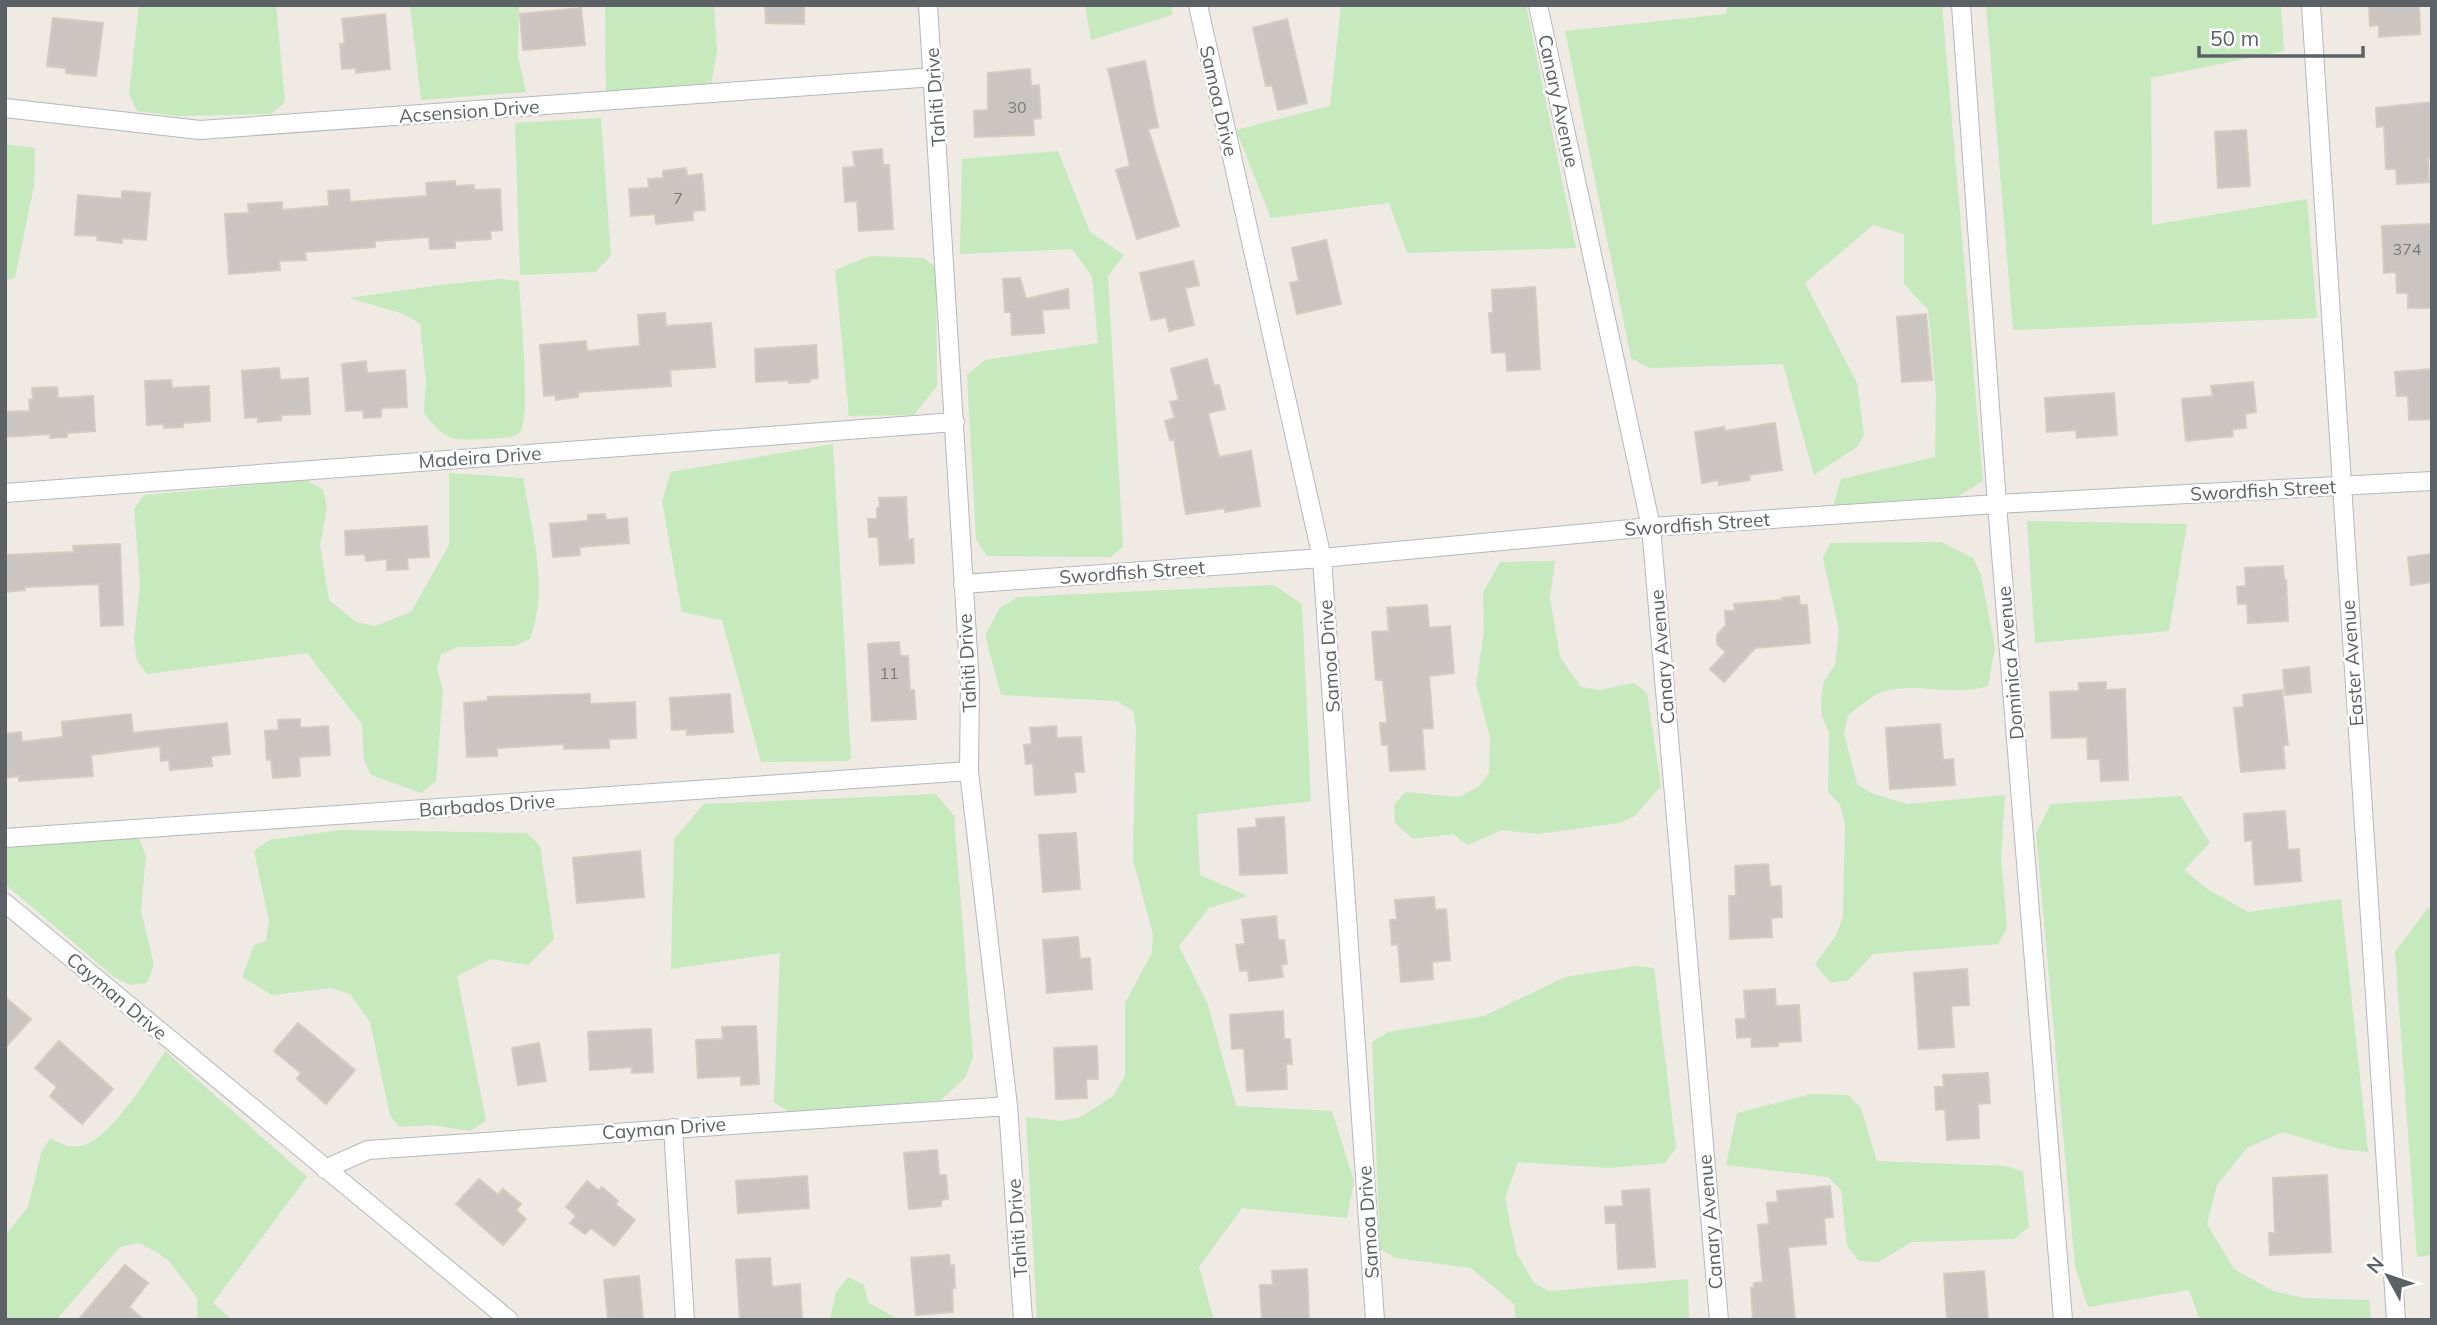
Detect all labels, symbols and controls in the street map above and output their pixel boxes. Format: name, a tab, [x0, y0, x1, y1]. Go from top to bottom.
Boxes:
scale bar	[2199, 14, 2364, 58]
text: 50 m	[2210, 25, 2259, 51]
street label: Canary Avenue	[1533, 32, 1585, 170]
street label: Samoa Drive	[1195, 43, 1243, 159]
street label: Tahiti Drive	[920, 47, 950, 147]
street label: Acsension Drive	[398, 94, 540, 128]
house number: 30	[1007, 97, 1027, 117]
house number: 7	[673, 188, 683, 208]
house number: 374	[2393, 239, 2422, 259]
street label: Madeira Drive	[418, 441, 542, 473]
street label: Swordfish Street	[2189, 474, 2337, 506]
street label: Swordfish Street	[1623, 507, 1771, 541]
street label: Swordfish Street	[1058, 555, 1206, 589]
street label: Dominica Avenue	[1991, 585, 2029, 741]
street label: Canary Avenue	[1644, 589, 1680, 725]
street label: Samoa Drive	[1313, 599, 1345, 713]
street label: Easter Avenue	[2336, 599, 2368, 727]
street label: Tahiti Drive	[952, 613, 982, 713]
house number: 11	[879, 663, 899, 683]
street label: Barbados Drive	[418, 788, 556, 822]
street label: Cayman Drive	[62, 947, 172, 1045]
street label: Cayman Drive	[601, 1112, 727, 1144]
street label: Canary Avenue	[1692, 1154, 1728, 1290]
street label: Samoa Drive	[1352, 1165, 1384, 1279]
street label: Tahiti Drive	[1002, 1178, 1032, 1278]
north arrow	[2353, 1241, 2423, 1311]
text: N	[2361, 1252, 2389, 1278]

